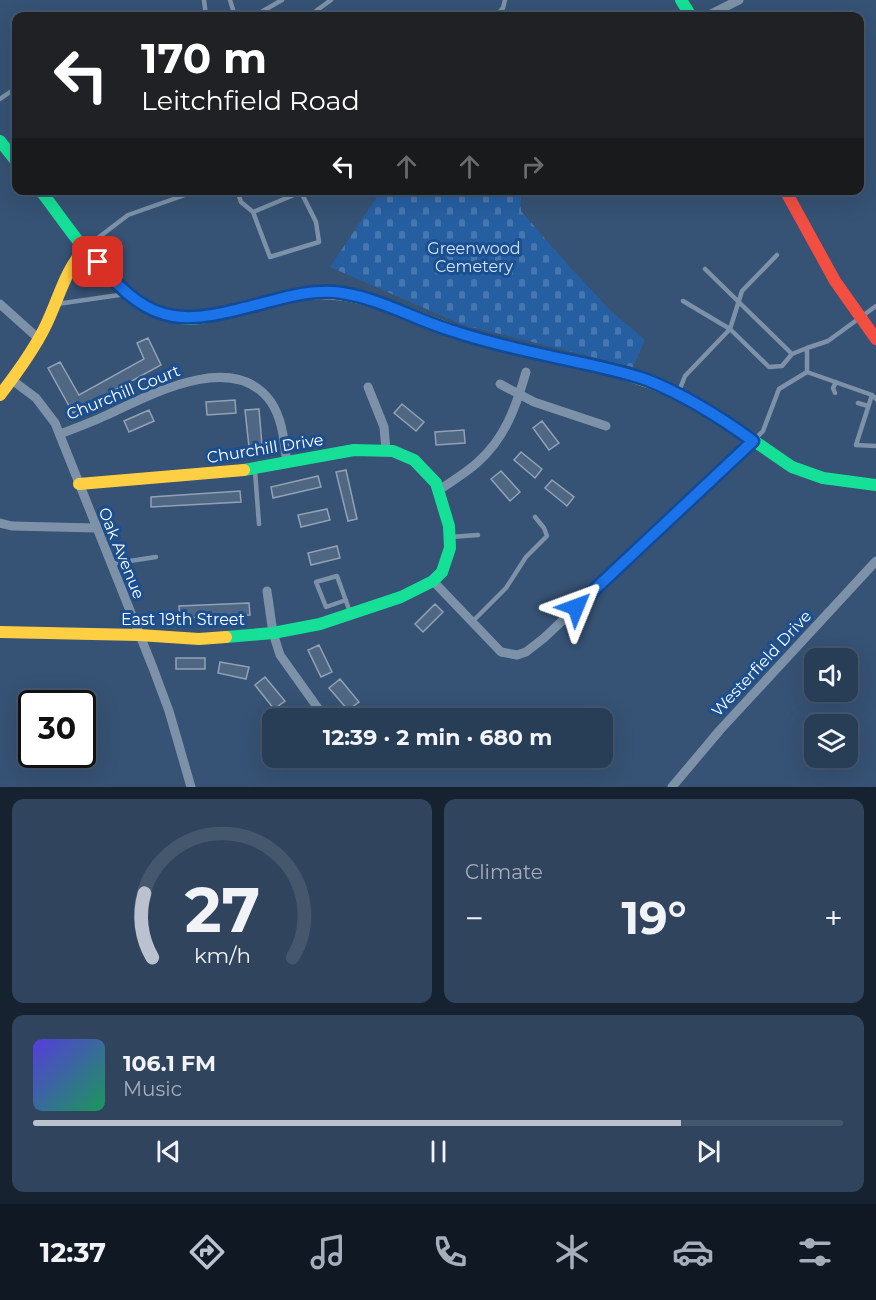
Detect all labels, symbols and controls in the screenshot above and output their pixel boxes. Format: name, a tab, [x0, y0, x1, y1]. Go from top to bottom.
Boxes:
text: 170 m	[141, 32, 267, 84]
icon: left	[42, 36, 120, 114]
text: Leitchfield Road	[141, 84, 360, 117]
icon: left	[327, 150, 360, 183]
icon: ahead	[390, 150, 423, 183]
icon: ahead	[453, 150, 486, 183]
icon: right	[516, 150, 549, 183]
pin	[72, 236, 123, 287]
park label: Greenwood Cemetery	[427, 239, 521, 276]
icon: arrive	[81, 245, 114, 278]
street label: Churchill Court	[64, 361, 183, 424]
street label: Churchill Drive	[205, 430, 325, 467]
street label: Oak Avenue	[95, 505, 149, 602]
position arrow	[544, 575, 608, 639]
street label: Westerfield Drive	[708, 607, 815, 720]
street label: East 19th Street	[121, 610, 246, 629]
map controls	[804, 648, 858, 768]
button: sound	[804, 648, 858, 702]
speed limit sign: 30	[18, 690, 96, 768]
button: layers	[804, 714, 858, 768]
text: 12:39 · 2 min · 680 m	[323, 724, 552, 751]
text: Climate	[465, 860, 543, 884]
text: 27	[184, 872, 260, 948]
text: 19°	[621, 890, 687, 945]
text: −	[465, 898, 484, 938]
text: +	[824, 898, 843, 938]
text: km/h	[193, 942, 251, 968]
text: 106.1 FM	[123, 1050, 216, 1077]
text: Music	[123, 1077, 182, 1101]
icon: previous	[152, 1135, 185, 1168]
icon: pause	[422, 1135, 455, 1168]
icon: next	[692, 1135, 725, 1168]
icon: directions	[186, 1231, 228, 1273]
icon: music	[307, 1231, 349, 1273]
icon: phone	[429, 1231, 471, 1273]
icon: climate	[551, 1231, 593, 1273]
icon: car	[672, 1231, 714, 1273]
icon: filters	[794, 1231, 836, 1273]
text: 12:37	[40, 1236, 106, 1269]

